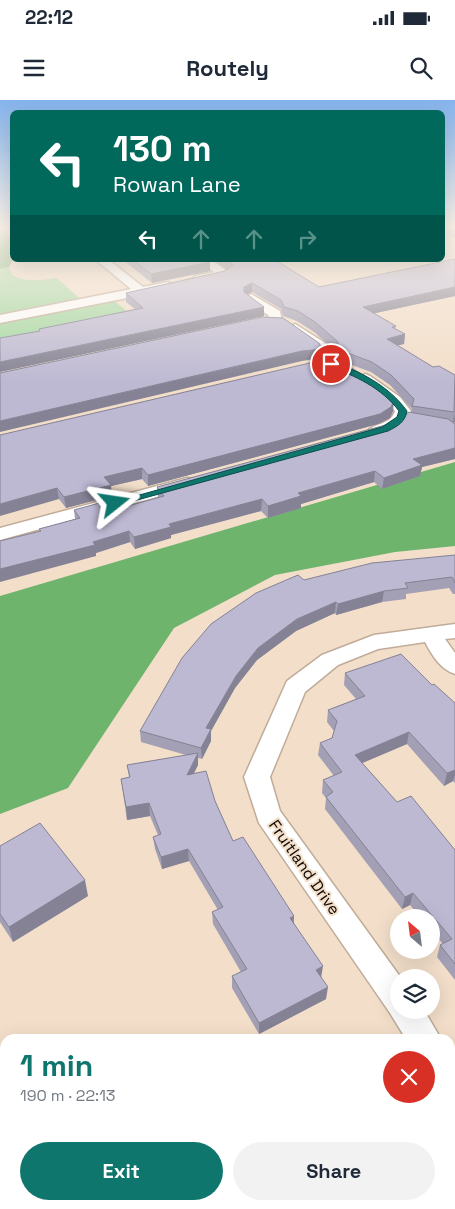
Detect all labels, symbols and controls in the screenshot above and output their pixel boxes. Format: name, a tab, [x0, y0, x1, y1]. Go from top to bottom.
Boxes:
text: 22:12	[25, 5, 73, 30]
icon: menu	[20, 54, 48, 82]
text: Routely	[186, 54, 269, 82]
icon: search	[407, 54, 435, 82]
text: 130 m	[113, 127, 212, 171]
icon: left	[30, 130, 95, 195]
text: Rowan Lane	[113, 170, 241, 198]
icon: left	[134, 225, 162, 253]
icon: ahead	[187, 225, 215, 253]
icon: ahead	[240, 225, 268, 253]
icon: right	[293, 225, 321, 253]
pin	[310, 343, 352, 385]
icon: arrive	[317, 350, 345, 378]
position arrow	[88, 476, 140, 528]
street label: Fruitland Drive	[264, 816, 345, 919]
north arrow	[390, 909, 440, 959]
map controls	[390, 909, 440, 1019]
button: layers	[390, 969, 440, 1019]
text: 1 min	[20, 1046, 93, 1085]
button: close	[383, 1051, 435, 1103]
text: 190 m · 22:13	[20, 1085, 116, 1106]
button: Exit	[20, 1142, 223, 1200]
button: Share	[233, 1142, 435, 1200]

